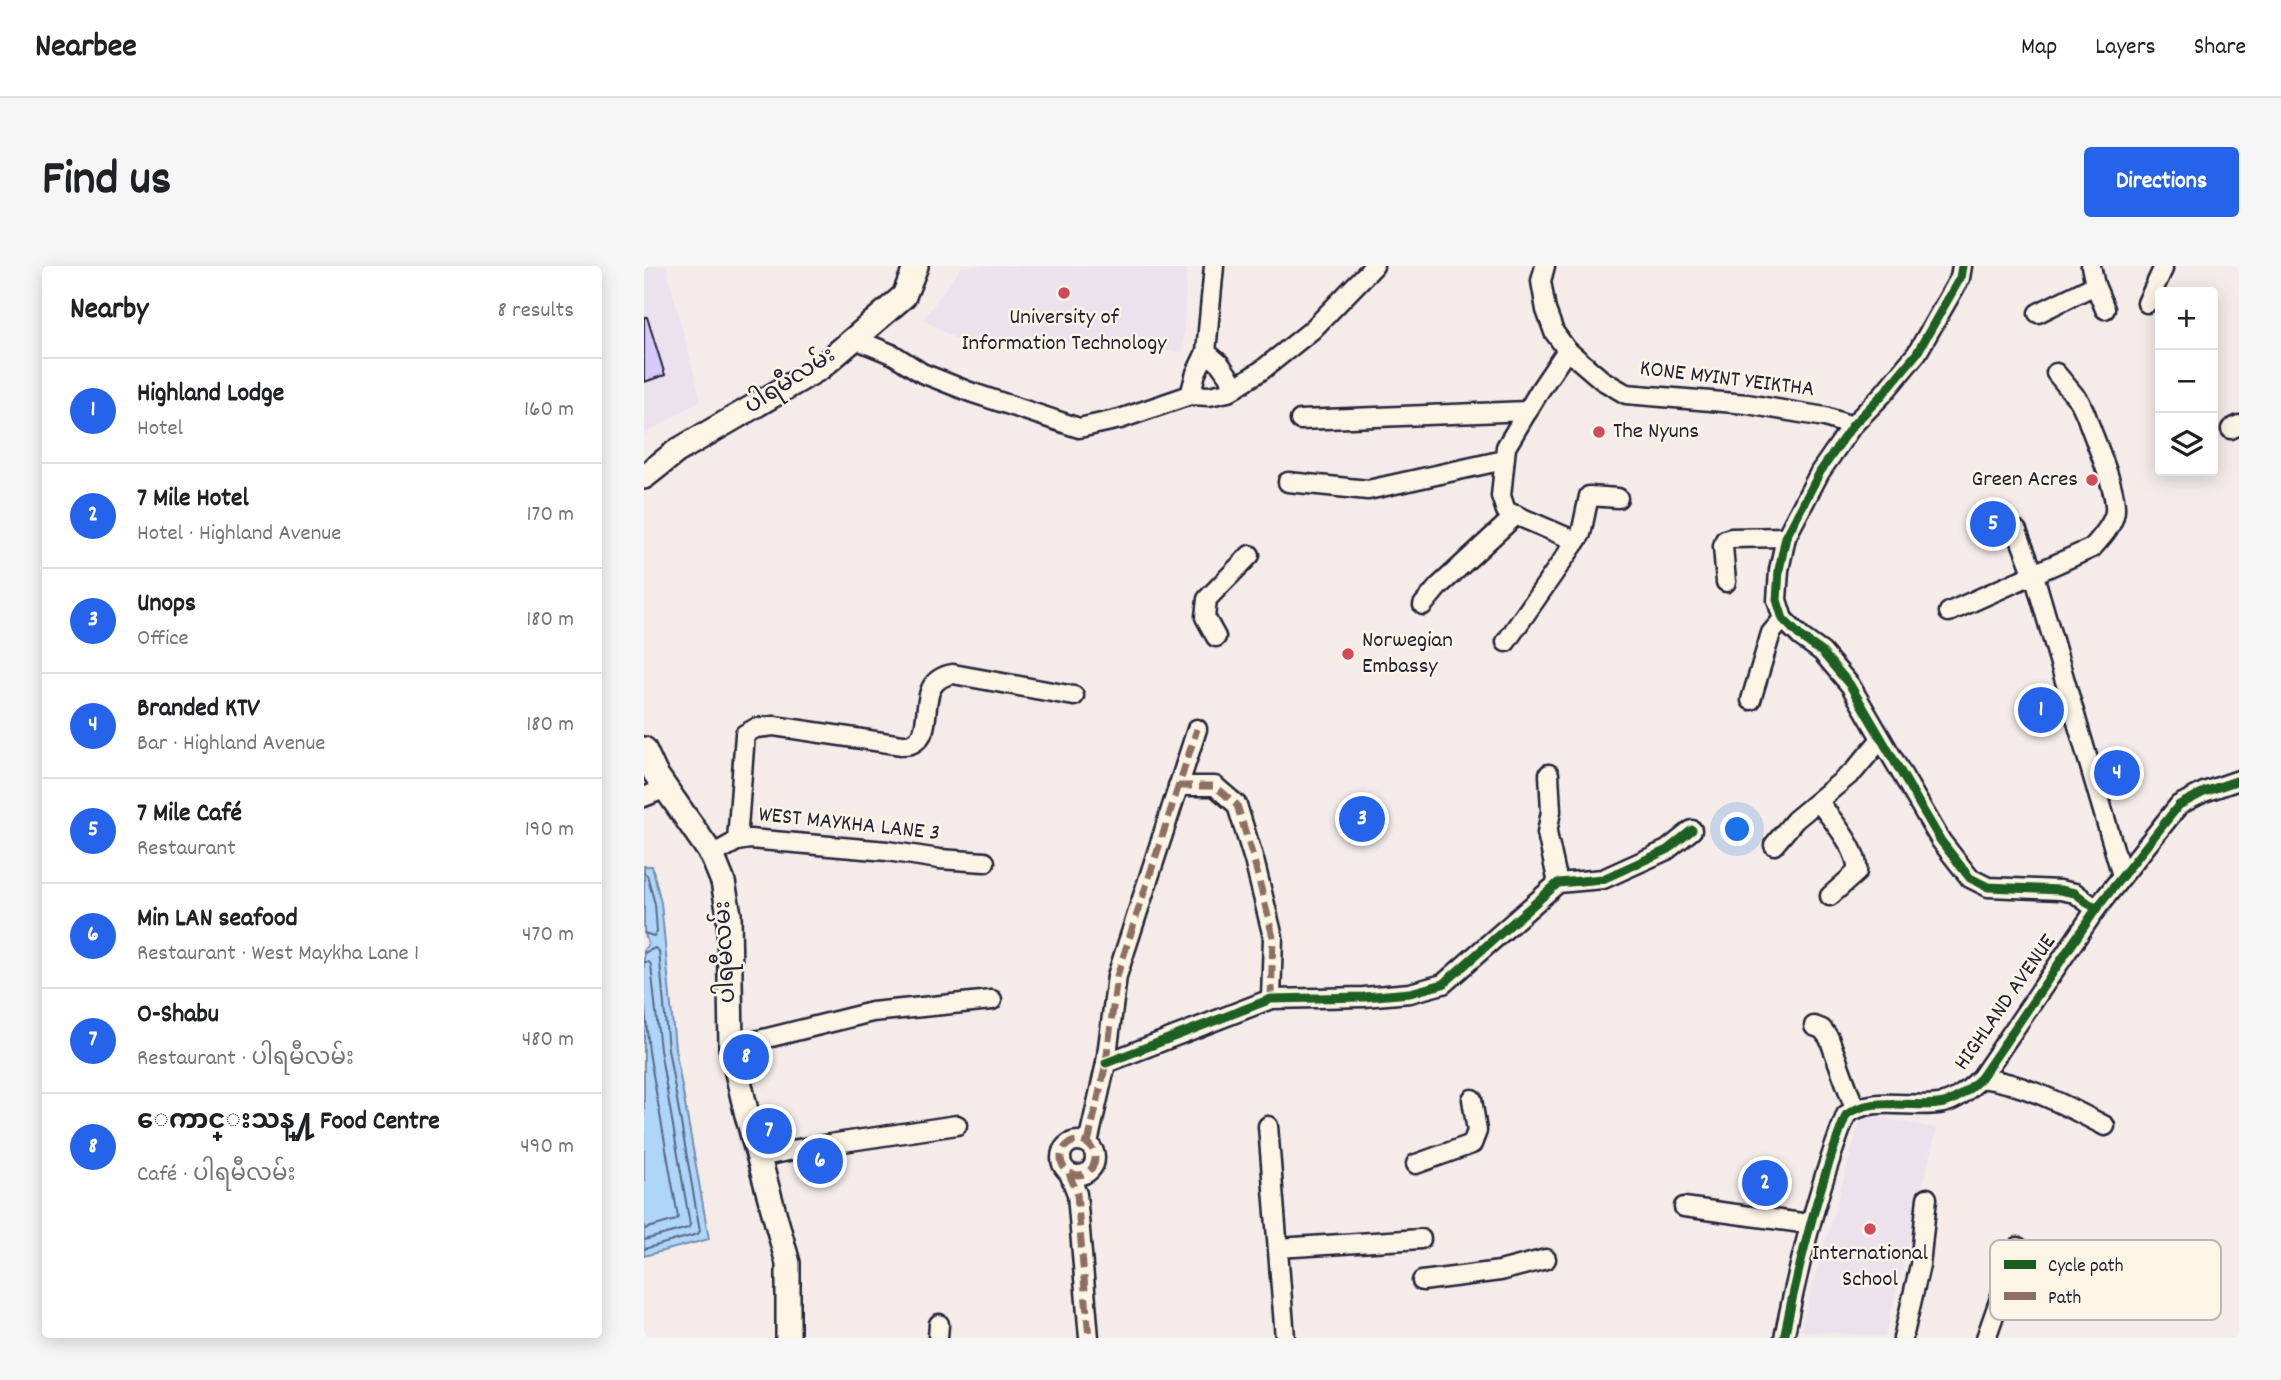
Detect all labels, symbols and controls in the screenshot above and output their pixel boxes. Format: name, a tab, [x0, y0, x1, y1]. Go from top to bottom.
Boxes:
text: Nearbee	[35, 25, 137, 72]
text: Map	[2021, 31, 2057, 65]
text: Layers	[2095, 31, 2156, 65]
text: Share	[2194, 31, 2246, 65]
text: Find us	[42, 147, 171, 217]
button: Directions	[2084, 147, 2239, 217]
marker: University of Information Technology	[1056, 285, 1072, 301]
map controls	[2155, 287, 2218, 476]
button: +	[2155, 287, 2218, 350]
text: Nearby	[70, 290, 148, 333]
text: 8 results	[498, 295, 574, 328]
place label: University of Information Technology	[961, 302, 1167, 361]
street label: ပါရမီလမ်း	[737, 338, 843, 424]
button: −	[2155, 350, 2218, 413]
street label: KONE MYINT YEIKTHA	[1638, 353, 1816, 407]
text: Highland Lodge	[137, 376, 284, 413]
text: 1	[90, 394, 96, 427]
text: 160 m	[524, 394, 574, 427]
text: Hotel	[137, 413, 183, 446]
button: layers	[2155, 413, 2218, 476]
place label: The Nyuns	[1613, 416, 1699, 449]
marker: The Nyuns	[1591, 424, 1607, 440]
place label: Green Acres	[1972, 464, 2078, 497]
marker: Green Acres	[2084, 472, 2100, 488]
text: 7 Mile Hotel	[137, 481, 249, 518]
pin: 5	[1970, 498, 2016, 550]
text: 2	[88, 499, 98, 532]
text: 170 m	[527, 499, 574, 532]
text: Hotel · Highland Avenue	[137, 518, 341, 551]
text: Unops	[137, 586, 196, 623]
text: 3	[88, 604, 98, 637]
text: 180 m	[526, 604, 574, 637]
text: Office	[137, 623, 189, 656]
place label: Norwegian Embassy	[1362, 625, 1453, 684]
marker: Norwegian Embassy	[1340, 646, 1356, 662]
pin: 1	[2018, 684, 2064, 736]
text: Branded KTV	[137, 691, 260, 728]
text: 4	[88, 709, 98, 742]
text: 180 m	[526, 709, 574, 742]
text: Bar · Highland Avenue	[137, 728, 326, 761]
pin: 4	[2094, 747, 2140, 799]
pin: 3	[1339, 793, 1385, 845]
text: 7 Mile Café	[137, 796, 242, 833]
street label: WEST MAYKHA LANE 3	[757, 799, 941, 851]
your location	[1720, 812, 1754, 846]
text: 5	[88, 814, 98, 847]
text: 190 m	[525, 814, 574, 847]
text: Restaurant	[137, 833, 236, 866]
street label: ပါရမီလမ်း	[705, 900, 746, 1004]
text: Min LAN seafood	[137, 901, 298, 938]
text: 6	[87, 919, 99, 952]
text: 470 m	[522, 919, 574, 952]
street label: HIGHLAND AVENUE	[1947, 928, 2066, 1078]
text: Restaurant · West Maykha Lane 1	[137, 938, 419, 971]
text: O-Shabu	[137, 997, 219, 1034]
text: 7	[89, 1024, 97, 1057]
text: 480 m	[522, 1024, 574, 1057]
pin: 8	[723, 1031, 769, 1083]
text: Restaurant · ပါရမီလမ်း	[137, 1043, 354, 1076]
text: ေကာင္းသန္႔ Food Centre	[137, 1104, 440, 1141]
pin: 7	[746, 1105, 792, 1157]
text: 8	[88, 1131, 98, 1164]
text: 490 m	[520, 1131, 574, 1164]
pin: 6	[797, 1135, 843, 1187]
pin: 2	[1742, 1157, 1788, 1209]
text: Café · ပါရမီလမ်း	[137, 1159, 295, 1192]
marker: International School	[1862, 1221, 1878, 1237]
place label: International School	[1812, 1238, 1929, 1297]
legend	[1990, 1240, 2221, 1320]
text: Cycle path	[2048, 1254, 2123, 1281]
text: Path	[2048, 1286, 2081, 1313]

